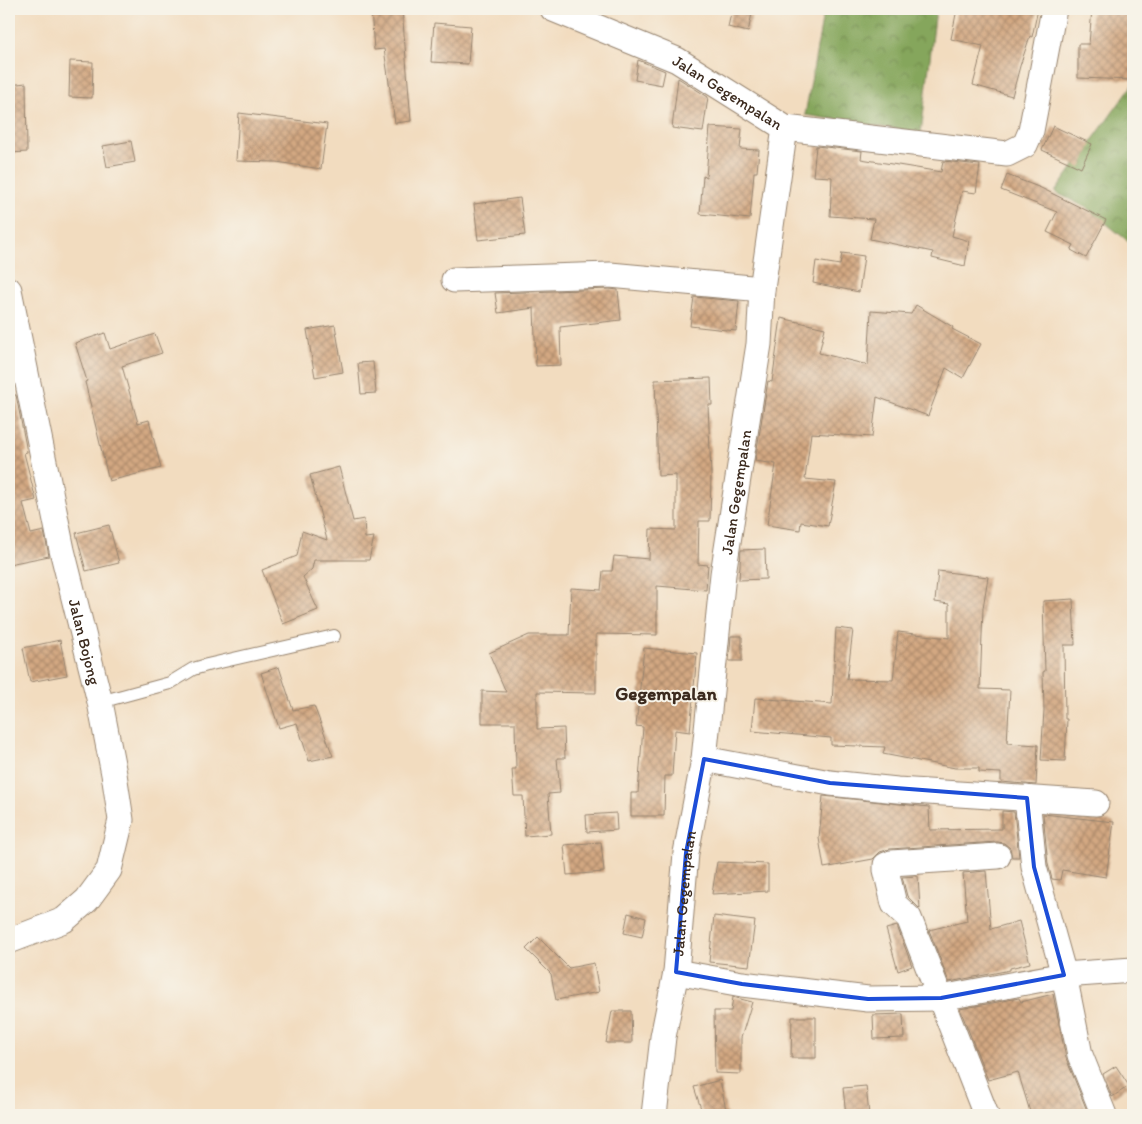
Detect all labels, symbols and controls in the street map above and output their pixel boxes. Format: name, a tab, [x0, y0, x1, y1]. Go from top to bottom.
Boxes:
street label: Jalan Gegempalan	[669, 50, 786, 134]
street label: Jalan Gegempalan	[717, 428, 755, 556]
street label: Jalan Bojong	[65, 597, 105, 688]
district label: Gegempalan	[615, 682, 718, 705]
street label: Jalan Gegempalan	[668, 829, 700, 957]

